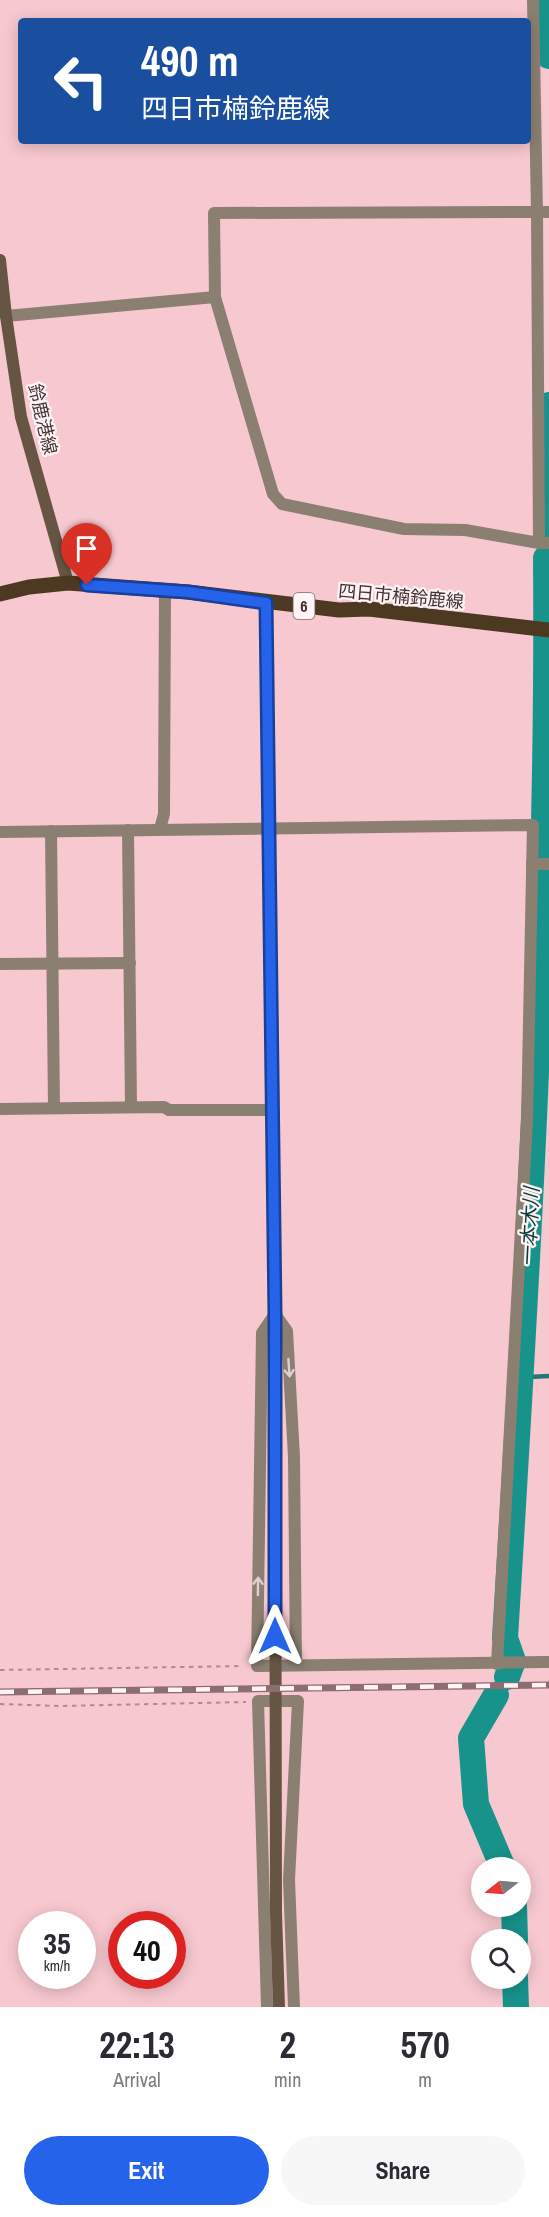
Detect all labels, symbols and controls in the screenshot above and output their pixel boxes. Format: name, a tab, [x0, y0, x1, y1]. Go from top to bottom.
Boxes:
text: 490 m	[141, 33, 239, 89]
icon: left	[42, 42, 120, 120]
text: 四日市楠鈴鹿線	[141, 90, 330, 126]
street label: 鈴鹿港線	[23, 381, 63, 457]
pin	[61, 523, 112, 585]
icon: arrive	[70, 532, 103, 565]
street label: 四日市楠鈴鹿線	[337, 578, 465, 614]
road number: 6	[294, 593, 314, 619]
water label: 一本木川	[513, 1184, 545, 1268]
one-way arrow	[284, 1358, 295, 1378]
one-way arrow	[252, 1577, 264, 1597]
position arrow	[243, 1604, 307, 1668]
north arrow	[471, 1857, 531, 1917]
map controls	[471, 1857, 531, 1989]
speed limit sign: 40	[108, 1911, 186, 1989]
text: 35	[43, 1923, 71, 1963]
button: search	[471, 1929, 531, 1989]
text: km/h	[44, 1955, 70, 1976]
text: 22:13	[99, 2021, 175, 2069]
text: 2	[279, 2021, 296, 2069]
text: 570	[401, 2021, 450, 2069]
text: Arrival	[113, 2066, 161, 2093]
text: min	[274, 2066, 301, 2093]
text: m	[418, 2066, 432, 2093]
button: Exit	[24, 2136, 269, 2205]
button: Share	[281, 2136, 525, 2205]

